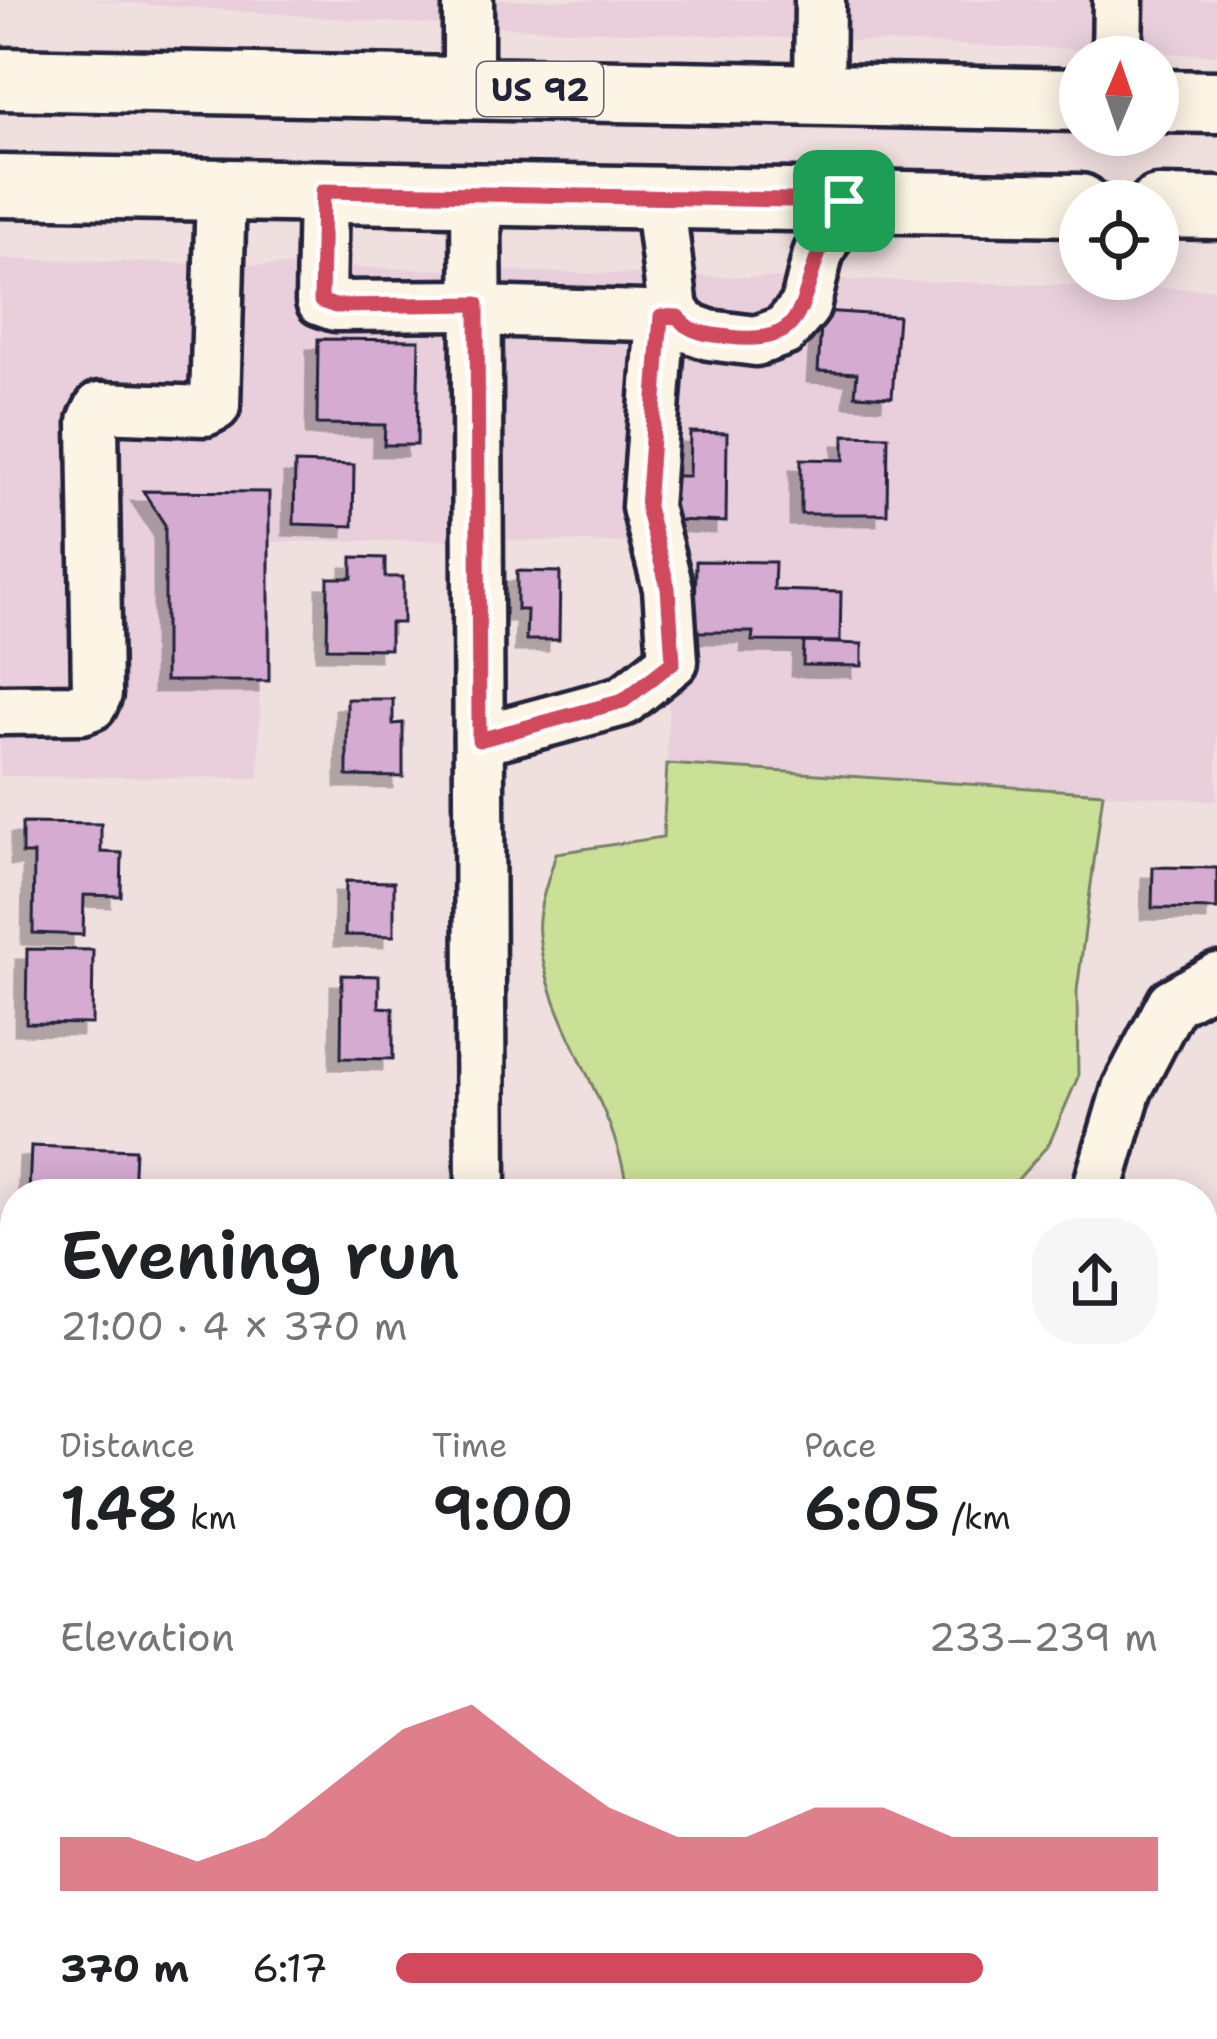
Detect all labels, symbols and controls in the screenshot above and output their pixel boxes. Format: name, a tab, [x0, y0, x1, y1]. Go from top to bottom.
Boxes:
north arrow	[1059, 36, 1179, 156]
map controls	[1059, 36, 1179, 300]
road number: US 92	[477, 62, 603, 116]
pin	[793, 150, 895, 252]
icon: arrive	[811, 168, 877, 234]
button: locate	[1059, 180, 1179, 300]
text: Evening run	[60, 1211, 460, 1299]
button: share	[1032, 1218, 1158, 1344]
text: 21:00 · 4 × 370 m	[60, 1300, 407, 1352]
text: Distance	[60, 1423, 195, 1468]
text: Time	[432, 1423, 508, 1468]
text: Pace	[804, 1423, 877, 1468]
text: 1.48	[60, 1468, 179, 1548]
text: 9:00	[432, 1468, 574, 1548]
text: 6:05	[804, 1468, 940, 1548]
text: km	[179, 1495, 237, 1540]
text: /km	[940, 1495, 1011, 1540]
text: Elevation	[60, 1611, 235, 1663]
text: 233–239 m	[929, 1611, 1158, 1663]
text: 370 m	[60, 1942, 189, 1994]
text: 6:17	[252, 1942, 327, 1994]

